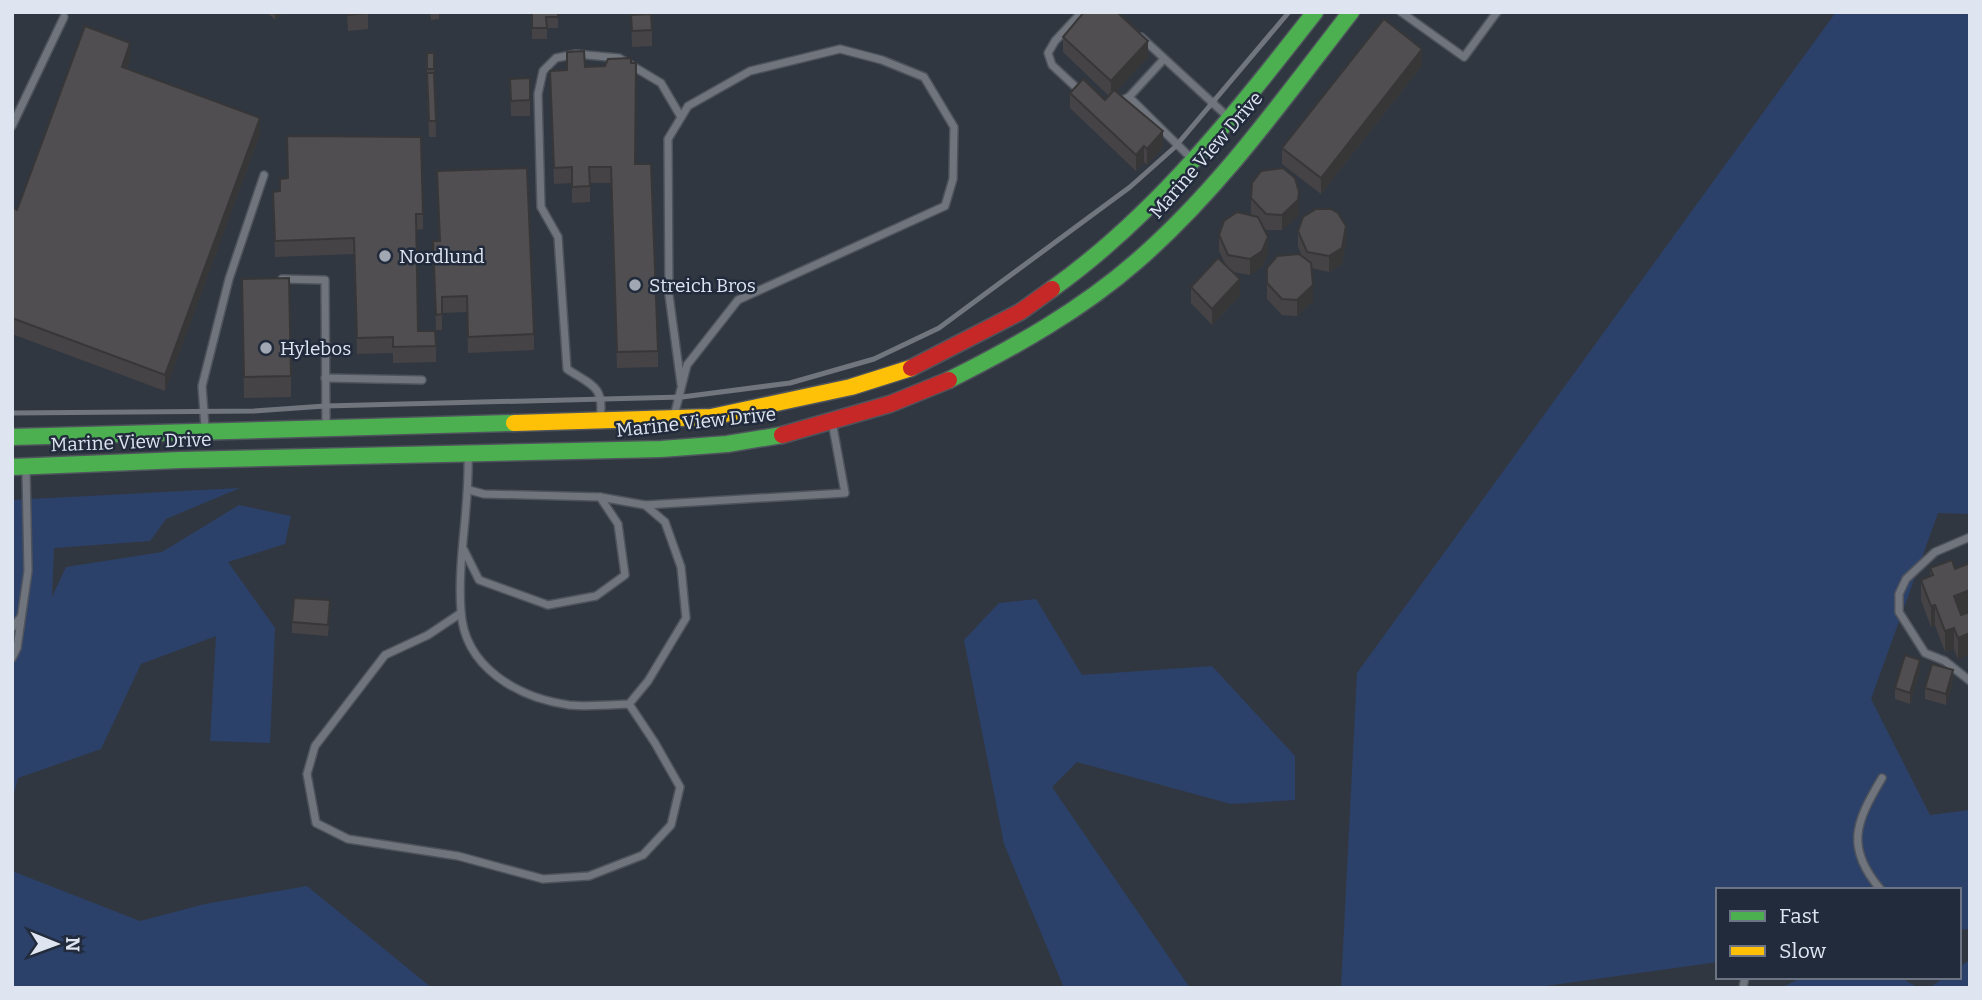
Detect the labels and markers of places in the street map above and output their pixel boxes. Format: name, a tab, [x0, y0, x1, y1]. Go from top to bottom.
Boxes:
place label: Nordlund	[399, 245, 484, 268]
marker: Nordlund	[377, 248, 393, 264]
place label: Streich Bros	[649, 274, 756, 297]
marker: Streich Bros	[627, 277, 643, 293]
place label: Hylebos	[280, 337, 351, 360]
marker: Hylebos	[258, 340, 274, 356]

